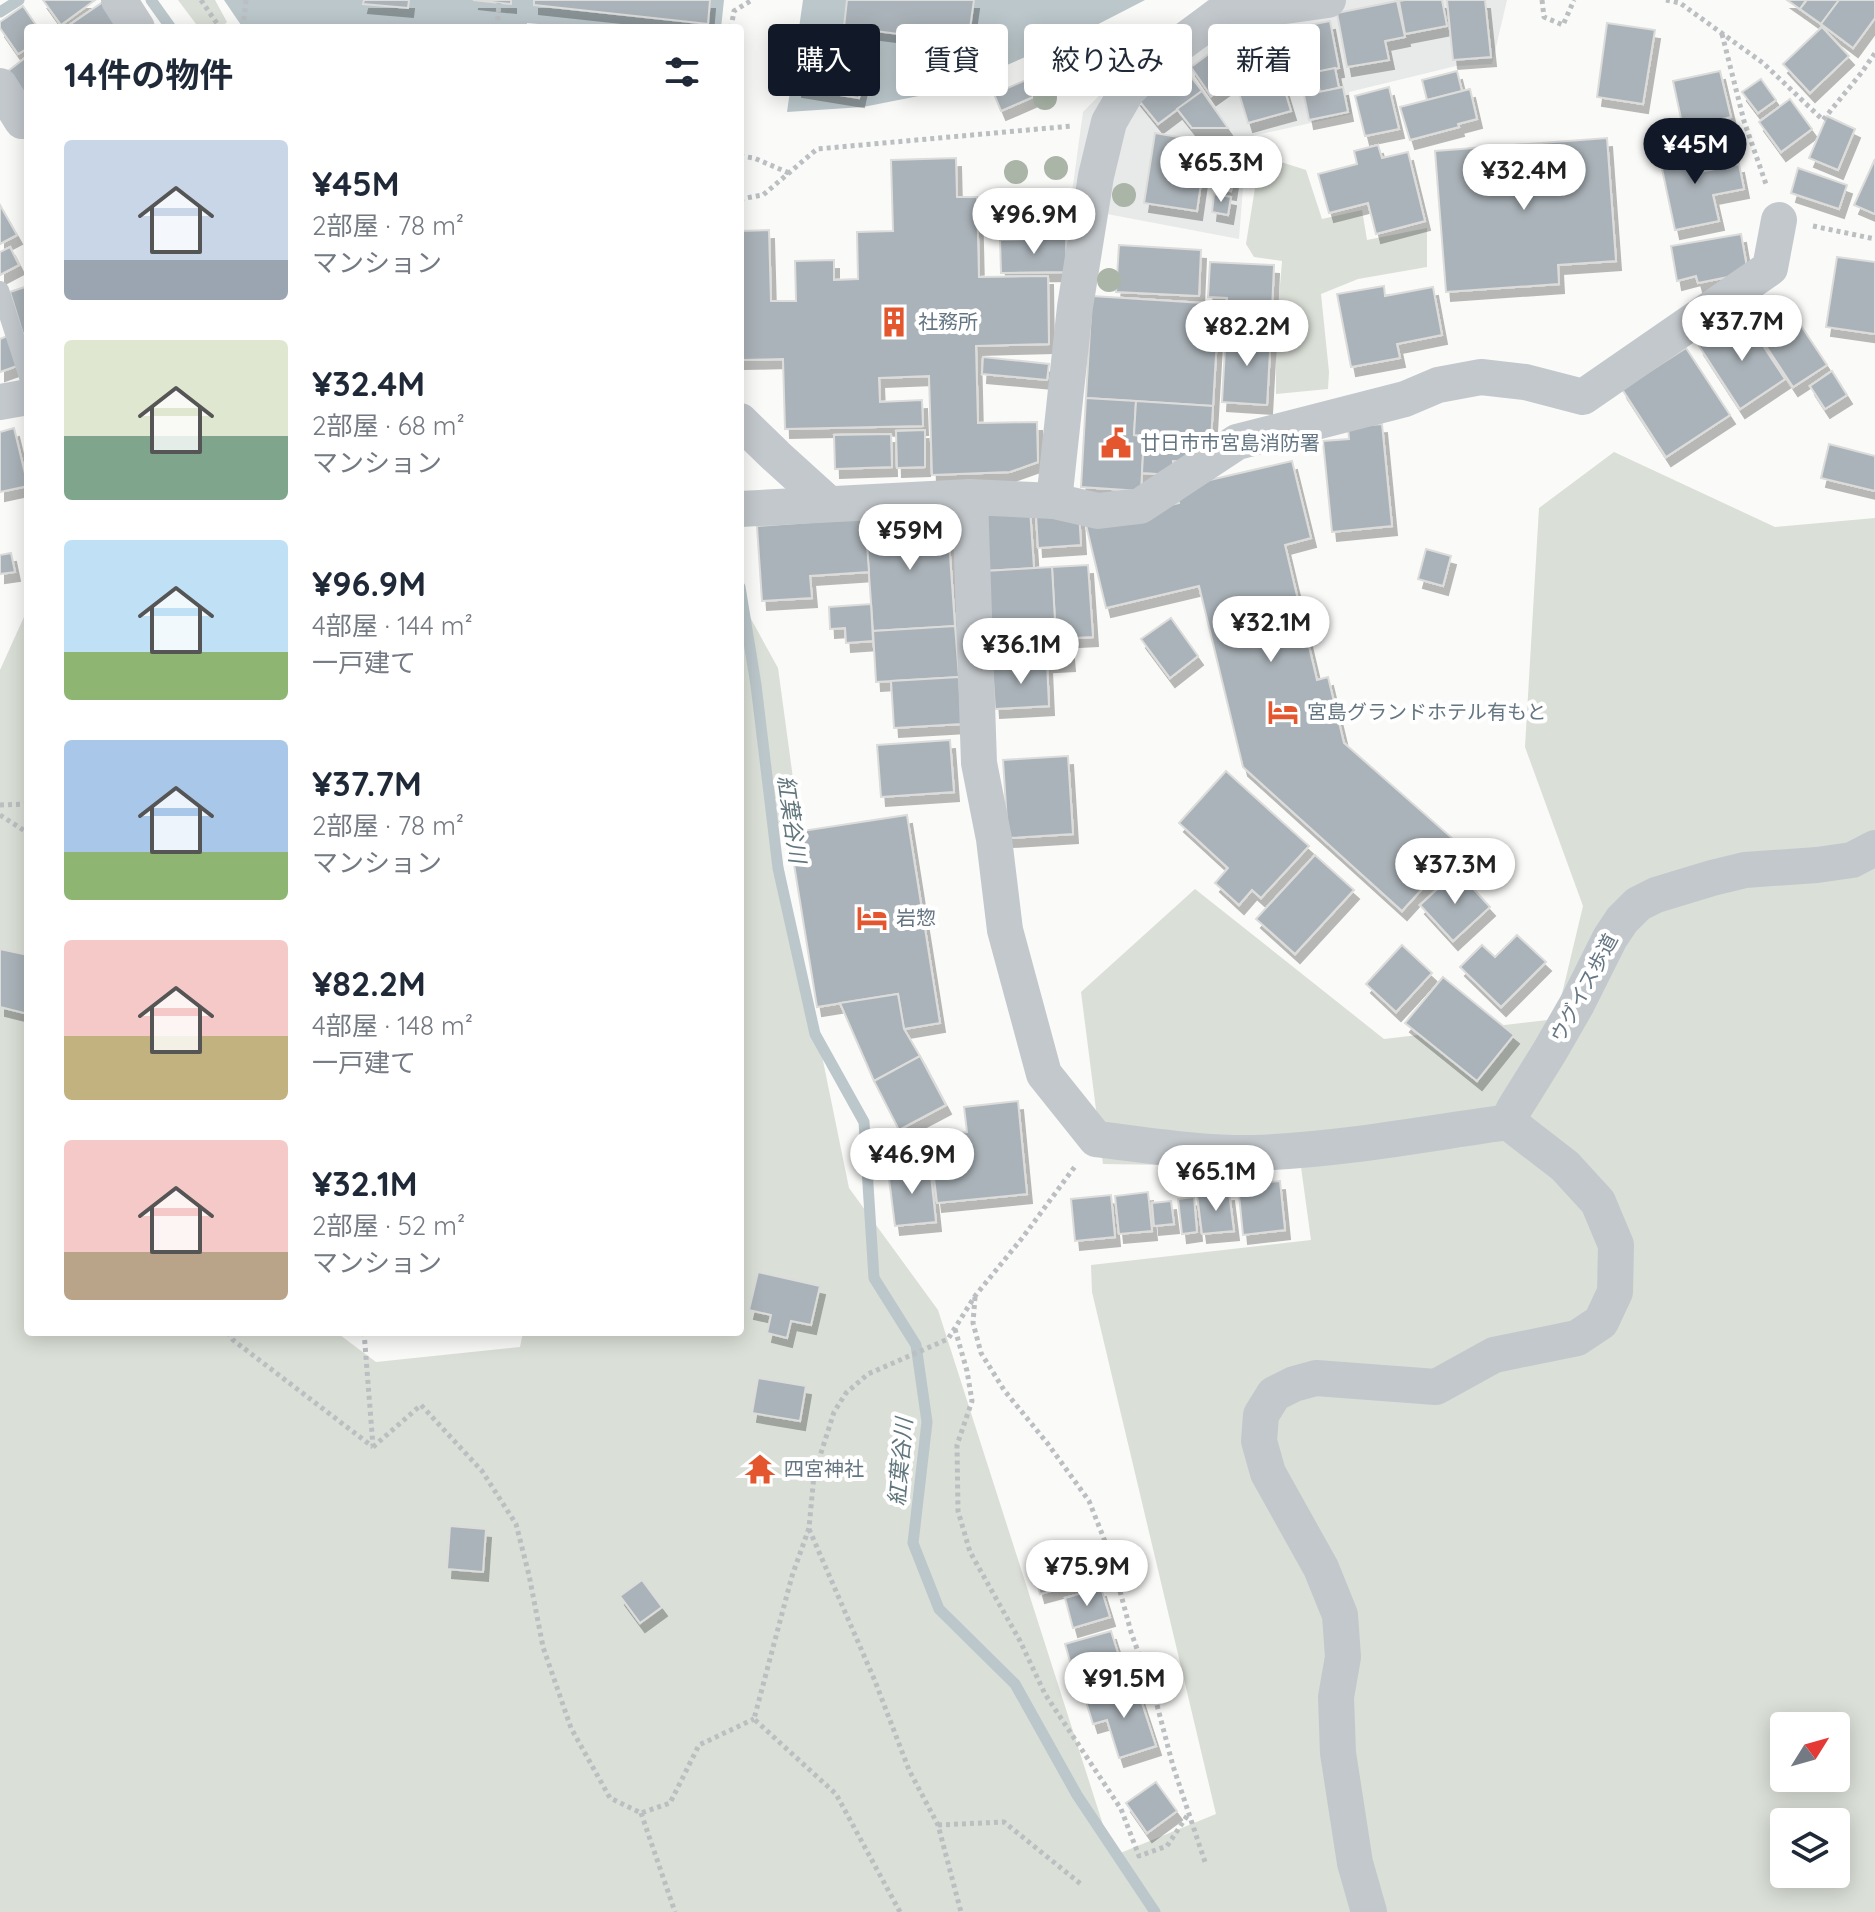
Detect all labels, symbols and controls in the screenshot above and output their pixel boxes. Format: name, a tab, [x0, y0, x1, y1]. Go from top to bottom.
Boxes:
chip: 購入	[768, 24, 880, 96]
chip: 賃貸	[896, 24, 1008, 96]
chip: 絞り込み	[1024, 24, 1192, 96]
chip: 新着	[1208, 24, 1320, 96]
icon: filters	[660, 50, 704, 94]
text: 14件の物件	[64, 53, 233, 96]
pin: ¥45M	[1648, 118, 1742, 186]
text: ¥45M	[1661, 127, 1729, 160]
pin: ¥65.3M	[1156, 136, 1286, 204]
pin: ¥32.4M	[1459, 144, 1589, 212]
text: ¥65.3M	[1178, 145, 1264, 178]
text: ¥32.4M	[1481, 153, 1567, 186]
text: ¥45M	[312, 162, 400, 205]
icon: home	[128, 172, 224, 268]
pin: ¥96.9M	[969, 188, 1099, 256]
text: ¥96.9M	[990, 197, 1078, 230]
text: 2部屋 · 78 m²	[312, 209, 464, 242]
text: マンション	[312, 246, 442, 279]
pin: ¥37.7M	[1677, 295, 1807, 363]
pin: ¥82.2M	[1182, 300, 1312, 368]
text: ¥37.7M	[1700, 304, 1784, 337]
building icon: 社務所	[877, 305, 911, 339]
place label: 社務所	[918, 309, 978, 334]
text: ¥82.2M	[1203, 309, 1291, 342]
text: ¥32.4M	[312, 362, 425, 405]
icon: home	[128, 372, 224, 468]
text: 2部屋 · 68 m²	[312, 409, 465, 442]
public building icon: 廿日市市宮島消防署	[1099, 426, 1133, 460]
place label: 廿日市市宮島消防署	[1140, 430, 1320, 455]
text: マンション	[312, 446, 442, 479]
pin: ¥59M	[863, 504, 957, 572]
text: ¥59M	[877, 513, 943, 546]
text: ¥96.9M	[312, 562, 426, 605]
icon: home	[128, 572, 224, 668]
pin: ¥32.1M	[1206, 596, 1336, 664]
text: ¥32.1M	[1231, 605, 1311, 638]
text: 4部屋 · 144 m²	[312, 609, 473, 642]
pin: ¥36.1M	[956, 618, 1086, 686]
text: ¥36.1M	[981, 627, 1061, 660]
text: 一戸建て	[312, 646, 416, 679]
hotel icon: 宮島グランドホテル有もと	[1266, 695, 1300, 729]
place label: 宮島グランドホテル有もと	[1307, 699, 1547, 724]
text: ¥37.7M	[312, 762, 422, 805]
icon: home	[128, 772, 224, 868]
water label: 紅葉谷川	[772, 773, 812, 866]
text: 2部屋 · 78 m²	[312, 809, 464, 842]
pin: ¥37.3M	[1390, 838, 1520, 906]
text: マンション	[312, 846, 442, 879]
text: ¥37.3M	[1413, 847, 1497, 880]
hotel icon: 岩惣	[855, 901, 889, 935]
place label: 岩惣	[896, 905, 936, 930]
street label: ウグイス歩道	[1544, 929, 1623, 1046]
text: ¥82.2M	[312, 962, 426, 1005]
icon: home	[128, 972, 224, 1068]
text: 4部屋 · 148 m²	[312, 1009, 473, 1042]
text: 一戸建て	[312, 1046, 416, 1079]
pin: ¥46.9M	[847, 1128, 977, 1196]
text: ¥46.9M	[868, 1137, 956, 1170]
pin: ¥65.1M	[1151, 1145, 1281, 1213]
text: ¥65.1M	[1176, 1154, 1256, 1187]
text: ¥32.1M	[312, 1162, 418, 1205]
icon: home	[128, 1172, 224, 1268]
text: 2部屋 · 52 m²	[312, 1209, 465, 1242]
text: マンション	[312, 1246, 442, 1279]
water label: 紅葉谷川	[882, 1415, 918, 1507]
temple icon: 四宮神社	[743, 1452, 777, 1486]
place label: 四宮神社	[784, 1456, 864, 1481]
pin: ¥75.9M	[1022, 1540, 1152, 1608]
text: ¥75.9M	[1044, 1549, 1130, 1582]
pin: ¥91.5M	[1059, 1652, 1189, 1720]
text: ¥91.5M	[1082, 1661, 1166, 1694]
north arrow	[1770, 1712, 1850, 1792]
map controls	[1770, 1712, 1850, 1888]
button: layers	[1770, 1808, 1850, 1888]

